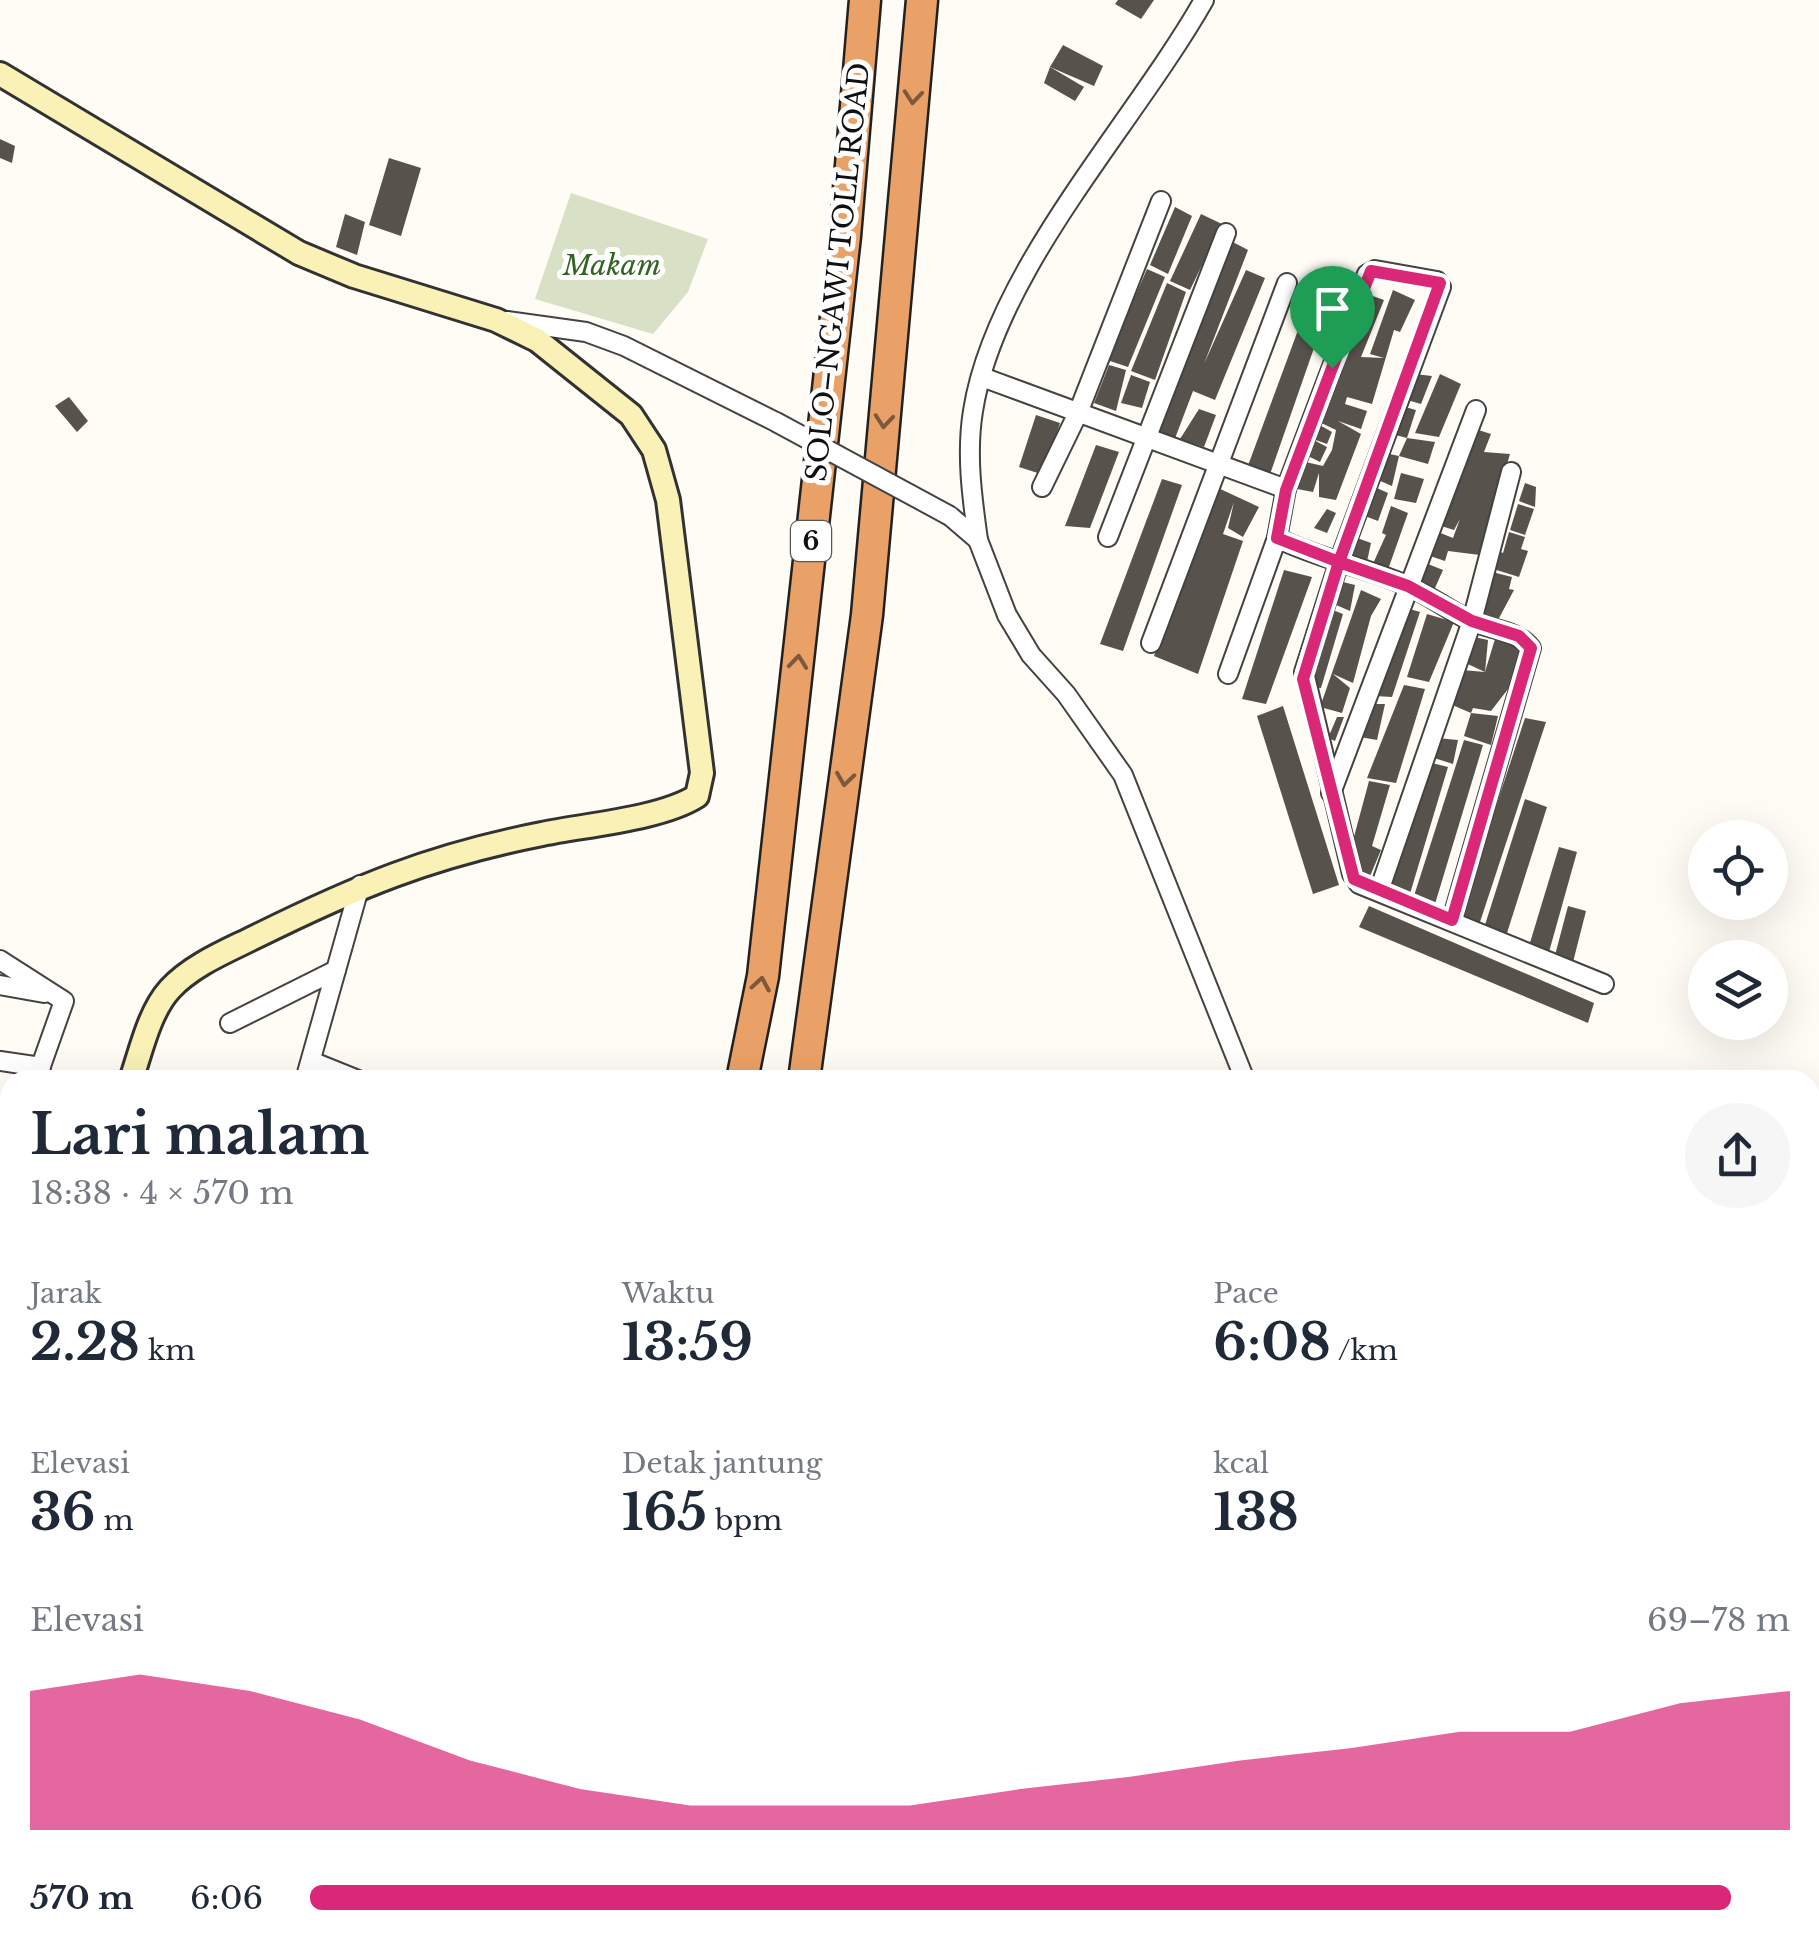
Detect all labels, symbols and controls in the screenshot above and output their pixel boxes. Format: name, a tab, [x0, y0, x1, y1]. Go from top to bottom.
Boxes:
street label: SOLO–NGAWI TOLL ROAD	[799, 61, 877, 483]
one-way arrow	[903, 90, 925, 106]
park label: Makam	[562, 248, 661, 283]
pin	[1290, 266, 1375, 369]
icon: arrive	[1305, 281, 1360, 336]
one-way arrow	[874, 413, 896, 429]
road number: 6	[791, 521, 831, 561]
one-way arrow	[787, 653, 808, 669]
one-way arrow	[836, 770, 857, 787]
map controls	[1688, 820, 1788, 1040]
button: locate	[1688, 820, 1788, 920]
button: layers	[1688, 940, 1788, 1040]
one-way arrow	[750, 976, 771, 993]
text: Lari malam	[30, 1101, 369, 1169]
button: share	[1685, 1103, 1790, 1208]
text: 18:38 · 4 × 570 m	[30, 1173, 294, 1213]
text: Jarak	[30, 1276, 102, 1311]
text: Waktu	[622, 1276, 714, 1311]
text: Pace	[1213, 1276, 1279, 1311]
text: 2.28	[30, 1311, 140, 1374]
text: 13:59	[622, 1311, 753, 1374]
text: 6:08	[1213, 1311, 1331, 1374]
text: km	[140, 1333, 195, 1368]
text: /km	[1331, 1333, 1398, 1368]
text: Elevasi	[30, 1446, 130, 1481]
text: Detak jantung	[622, 1446, 822, 1481]
text: kcal	[1213, 1446, 1269, 1481]
text: 36	[30, 1481, 96, 1544]
text: 165	[622, 1481, 707, 1544]
text: 138	[1213, 1481, 1299, 1544]
text: m	[96, 1503, 134, 1538]
text: bpm	[707, 1503, 782, 1538]
text: Elevasi	[30, 1600, 144, 1640]
text: 69–78 m	[1647, 1600, 1790, 1640]
text: 570 m	[30, 1878, 134, 1918]
text: 6:06	[190, 1878, 263, 1918]

